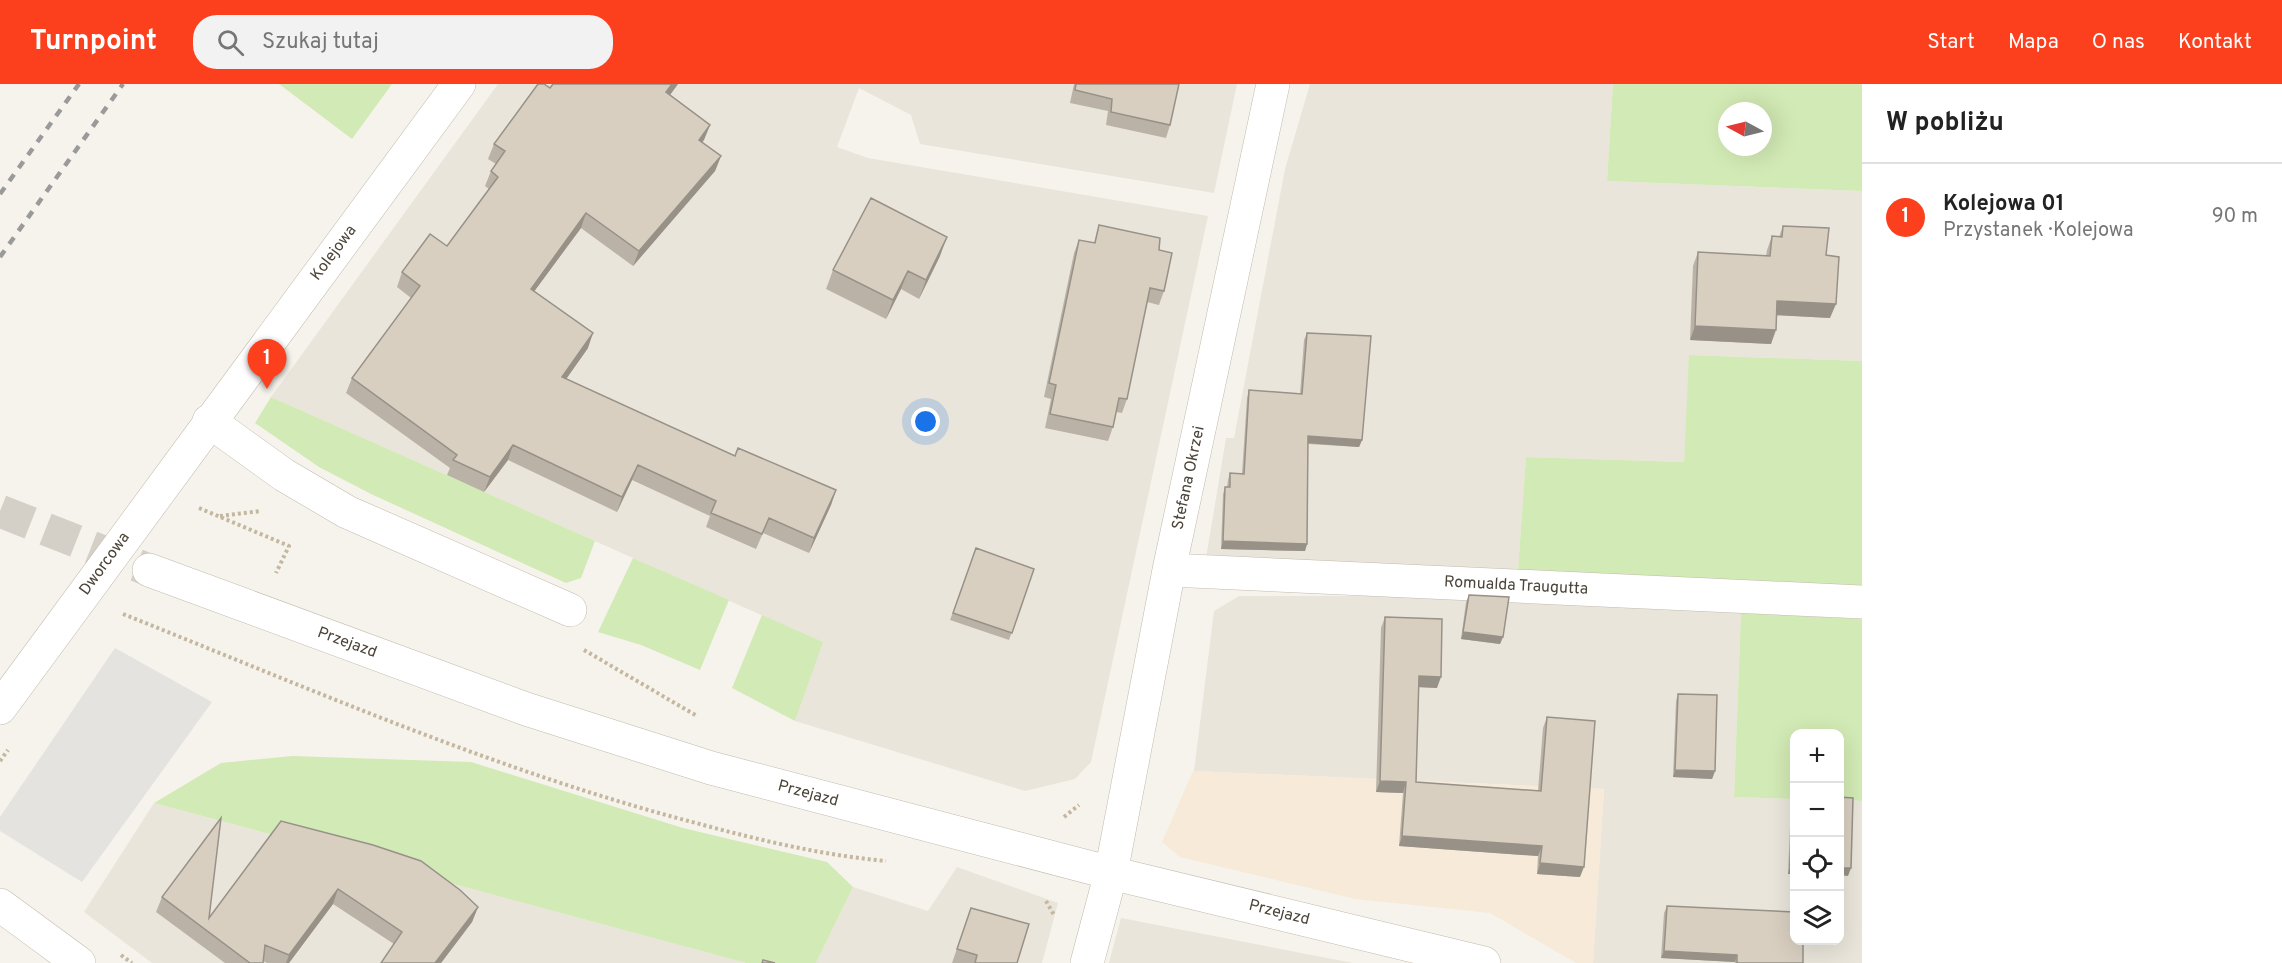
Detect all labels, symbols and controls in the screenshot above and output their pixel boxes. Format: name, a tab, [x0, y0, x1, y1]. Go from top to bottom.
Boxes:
search box	[193, 15, 613, 69]
text: Turnpoint	[30, 24, 157, 60]
icon: search	[214, 26, 247, 59]
text: Szukaj tutaj	[262, 29, 379, 56]
text: Start	[1927, 29, 1975, 56]
text: Mapa	[2008, 29, 2059, 56]
text: O nas	[2092, 29, 2145, 56]
text: Kontakt	[2178, 29, 2252, 56]
north arrow	[1718, 102, 1772, 156]
text: W pobliżu	[1886, 107, 2004, 140]
text: Kolejowa 01	[1943, 191, 2065, 218]
text: 1	[1902, 204, 1910, 230]
text: 90 m	[2212, 204, 2258, 230]
text: Przystanek · Kolejowa	[1943, 218, 2133, 244]
street label: Kolejowa	[307, 221, 361, 285]
pin: 1	[248, 340, 286, 389]
your location	[911, 407, 940, 436]
street label: Stefana Okrzei	[1168, 424, 1210, 532]
street label: Dworcowa	[75, 528, 135, 600]
street label: Romualda Traugutta	[1443, 572, 1589, 600]
street label: Przejazd	[314, 623, 380, 663]
map controls	[1790, 729, 1844, 945]
button: +	[1790, 729, 1844, 783]
street label: Przejazd	[775, 776, 841, 812]
button: −	[1790, 783, 1844, 837]
button: locate	[1790, 837, 1844, 891]
button: layers	[1790, 891, 1844, 945]
street label: Przejazd	[1246, 896, 1312, 930]

